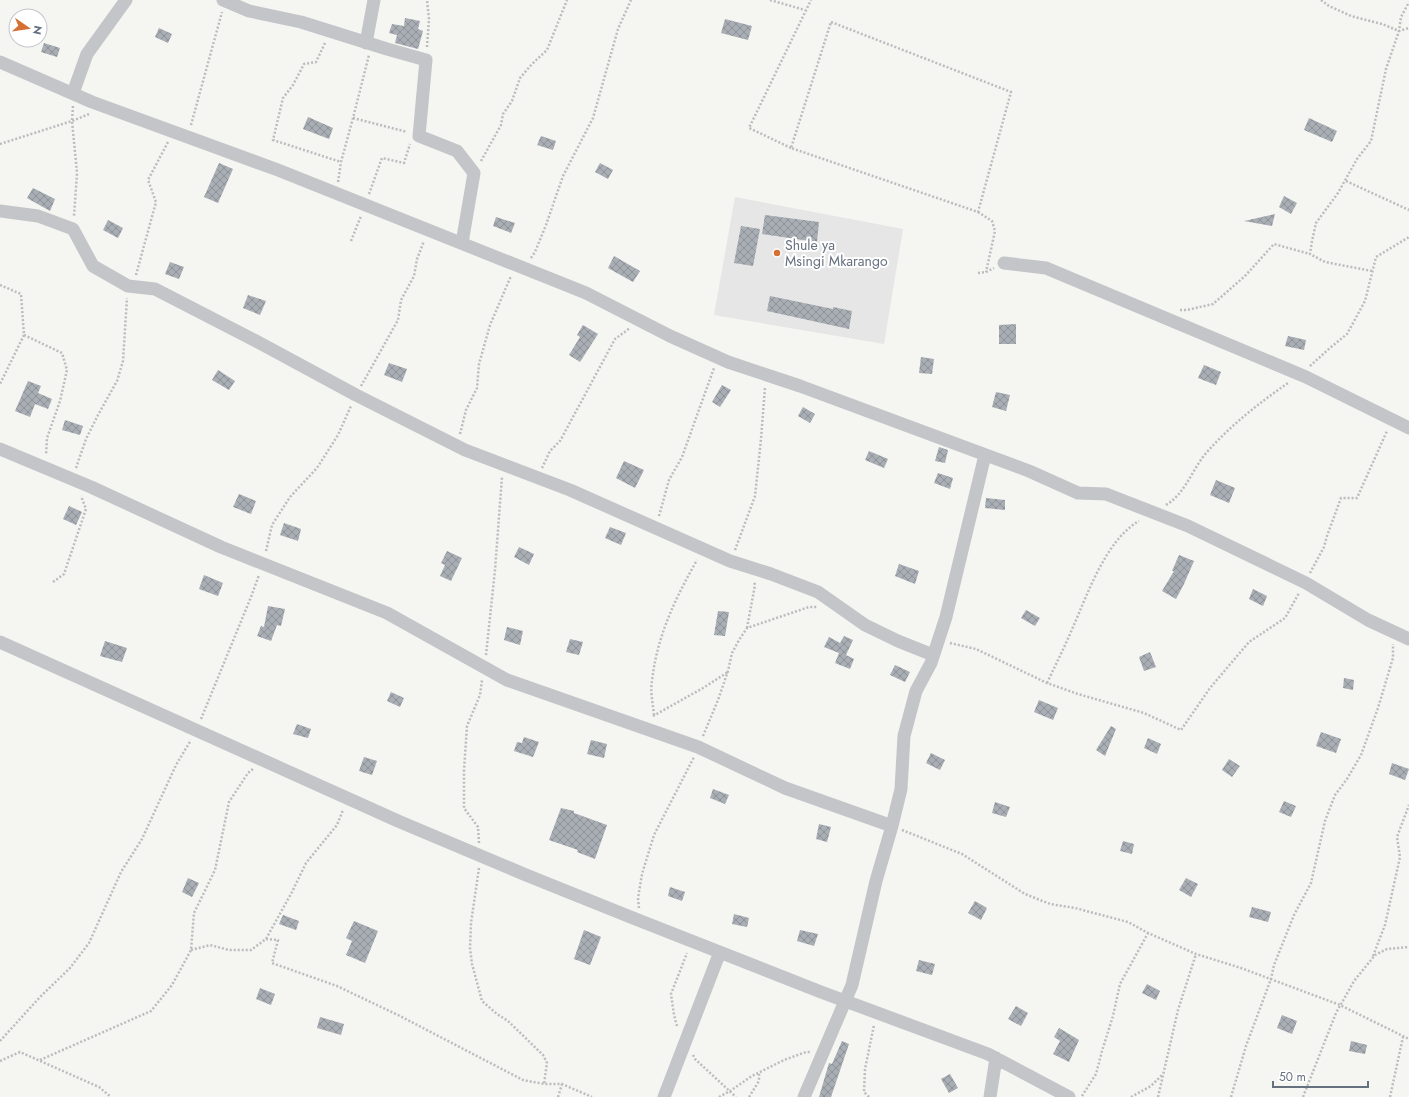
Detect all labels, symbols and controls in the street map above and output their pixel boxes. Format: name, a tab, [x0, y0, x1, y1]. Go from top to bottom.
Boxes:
north arrow	[8, 8, 48, 48]
text: N	[29, 24, 47, 36]
place label: Shule ya Msingi Mkarango	[785, 235, 888, 271]
marker: Shule ya Msingi Mkarango	[772, 248, 782, 258]
scale bar	[1273, 1063, 1368, 1089]
text: 50 m	[1279, 1068, 1306, 1086]

